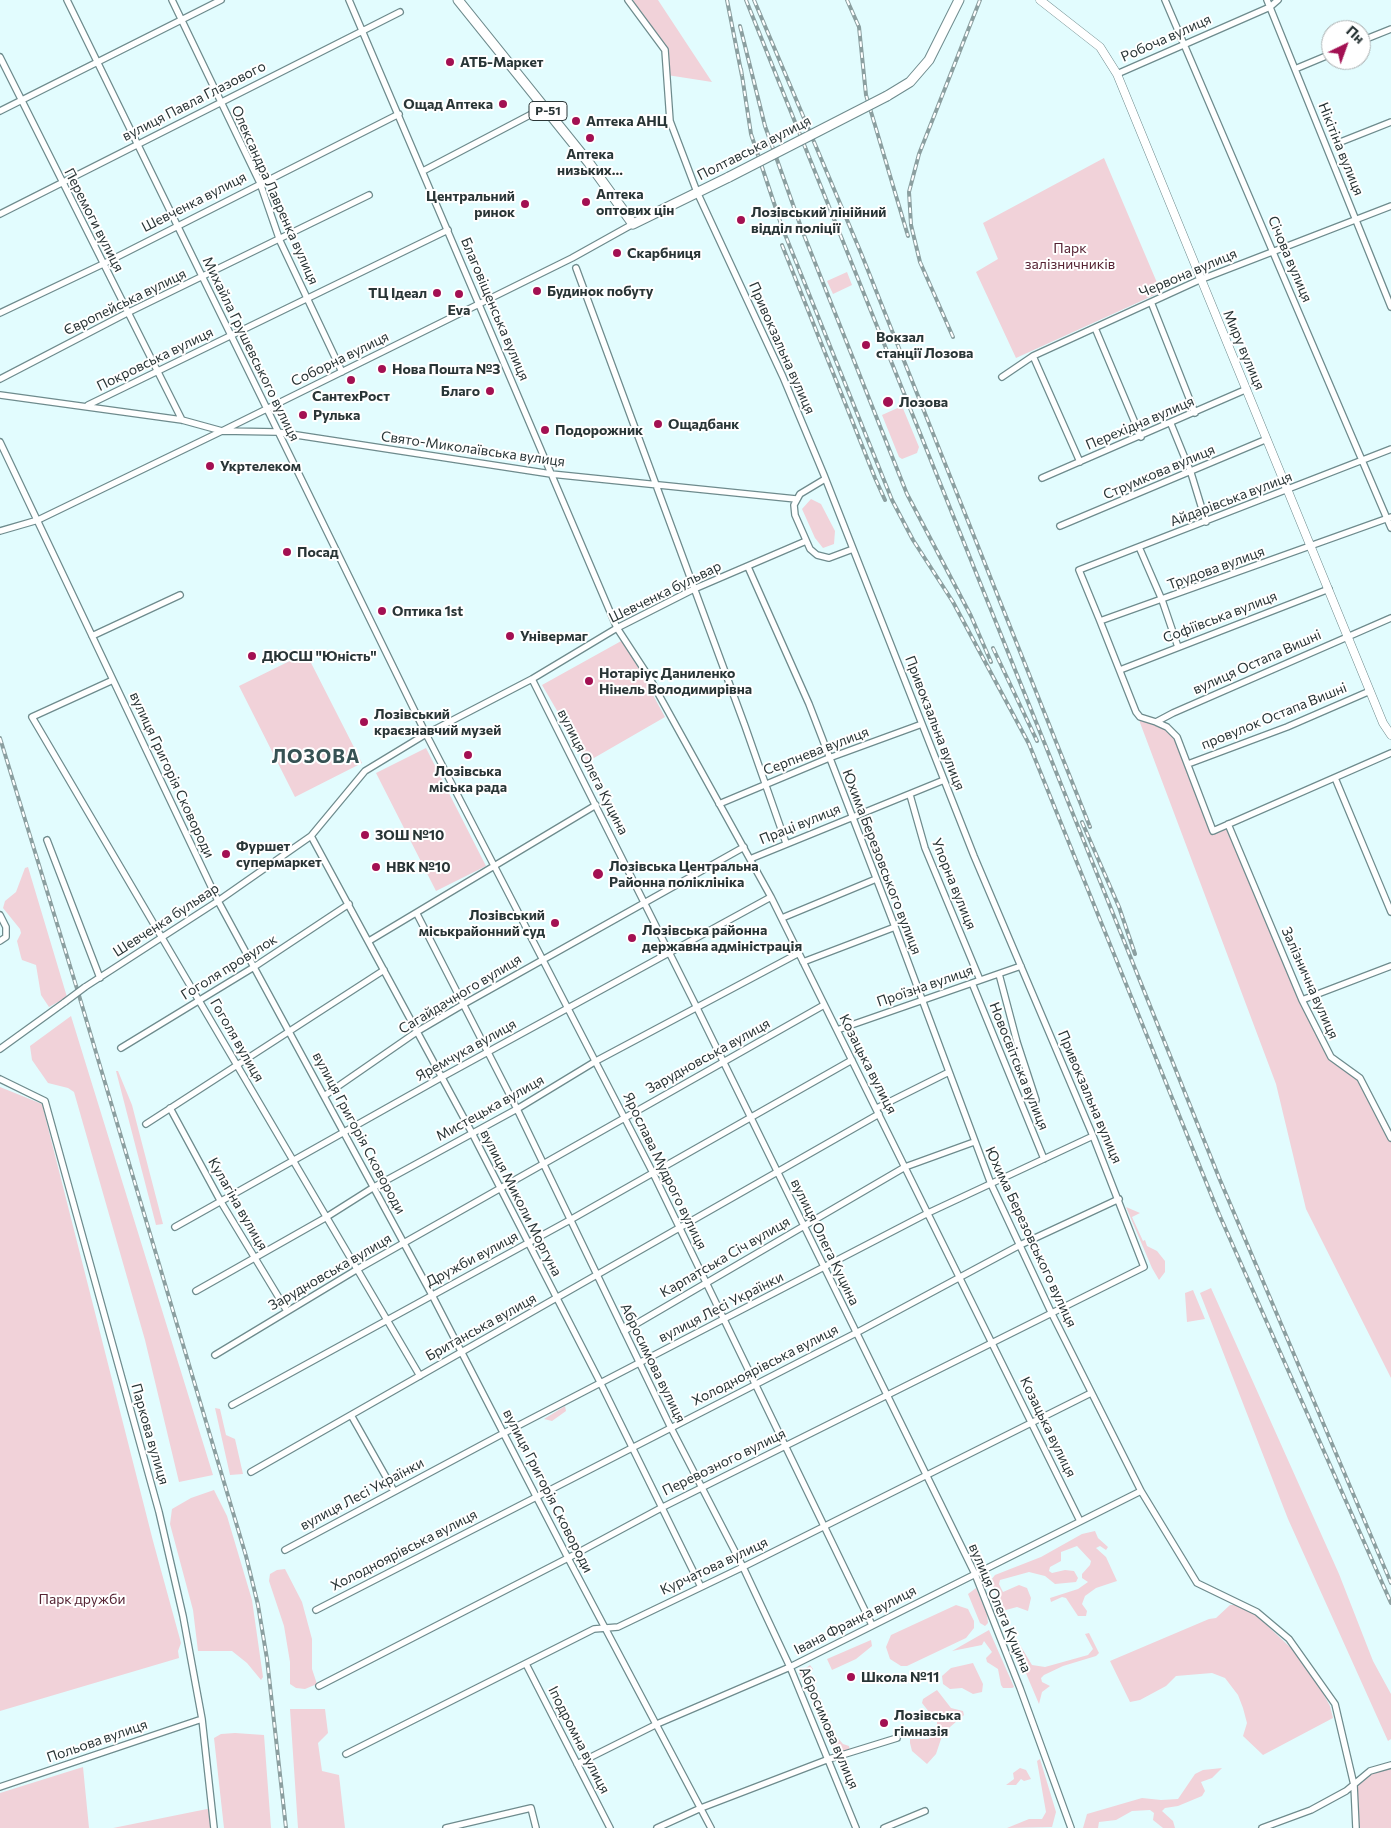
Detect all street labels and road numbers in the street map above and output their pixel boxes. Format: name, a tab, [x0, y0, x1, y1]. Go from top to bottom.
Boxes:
street label: Робоча вулиця	[1118, 11, 1214, 65]
street label: вулиця Павла Глазового	[119, 57, 269, 145]
street label: Нікітіна вулиця	[1315, 100, 1367, 198]
road number: Р-51	[529, 102, 567, 120]
street label: Олександра Лавренка вулиця	[228, 103, 322, 287]
street label: Полтавська вулиця	[694, 112, 814, 184]
street label: Перемоги вулиця	[61, 165, 127, 275]
street label: Шевченка вулиця	[139, 168, 249, 236]
street label: Січова вулиця	[1264, 213, 1316, 305]
street label: Благовіщенська вулиця	[457, 235, 533, 383]
street label: Червона вулиця	[1137, 245, 1239, 301]
street label: Михайла Грушевського вулиця	[199, 254, 303, 444]
street label: Європейська вулиця	[61, 265, 189, 339]
street label: Привокзальна вулиця	[745, 279, 819, 417]
street label: Миру вулиця	[1220, 308, 1268, 392]
street label: Покровська вулиця	[94, 323, 216, 395]
street label: Соборна вулиця	[288, 328, 392, 390]
street label: Перехідна вулиця	[1083, 393, 1197, 453]
street label: Свято-Миколаївська вулиця	[380, 428, 566, 470]
street label: Струмкова вулиця	[1101, 441, 1217, 503]
street label: Айдарівська вулиця	[1167, 468, 1295, 530]
street label: Трудова вулиця	[1165, 543, 1267, 593]
street label: Шевченка бульвар	[606, 558, 724, 626]
street label: Софіївська вулиця	[1160, 587, 1280, 647]
street label: вулиця Остапа Вишні	[1190, 626, 1324, 698]
street label: Привокзальна вулиця	[902, 653, 968, 793]
street label: провулок Остапа Вишні	[1199, 679, 1349, 753]
street label: вулиця Григорія Сковороди	[126, 689, 218, 861]
street label: вулиця Олега Куцина	[554, 706, 632, 838]
street label: Серпнева вулиця	[761, 723, 871, 779]
street label: Юхима Березовського вулиця	[839, 767, 925, 957]
street label: Праці вулиця	[757, 800, 843, 848]
street label: Упорна вулиця	[928, 836, 980, 932]
street label: Шевченка бульвар	[110, 880, 222, 960]
street label: Залізнична вулиця	[1278, 924, 1342, 1042]
street label: Гоголя провулок	[178, 931, 280, 1003]
street label: Сагайдачного вулиця	[396, 951, 524, 1037]
street label: Проїзна вулиця	[874, 962, 976, 1010]
street label: Гоголя вулиця	[206, 995, 268, 1085]
street label: Новосвітська вулиця	[986, 1000, 1052, 1132]
street label: Козацька вулиця	[836, 1011, 900, 1117]
street label: Яремчука вулиця	[413, 1015, 519, 1085]
street label: Зарудновська вулиця	[643, 1015, 773, 1097]
street label: Привокзальна вулиця	[1054, 1028, 1126, 1166]
street label: вулиця Григорія Сковороди	[309, 1049, 409, 1217]
street label: Мистецька вулиця	[433, 1071, 547, 1145]
street label: Ярослава Мудрого вулиця	[620, 1090, 710, 1252]
street label: вулиця Миколи Моргуна	[477, 1127, 565, 1279]
street label: Юхима Березовського вулиця	[982, 1144, 1080, 1330]
street label: Кулагіна вулиця	[205, 1155, 271, 1253]
street label: вулиця Олега Куцина	[787, 1176, 863, 1308]
street label: Карпатська Січ вулиця	[657, 1213, 793, 1301]
street label: Дружби вулиця	[423, 1228, 521, 1290]
street label: Зарудновська вулиця	[265, 1230, 395, 1314]
street label: вулиця Лесі Українки	[656, 1268, 786, 1346]
street label: Британська вулиця	[423, 1290, 539, 1364]
street label: Абросимова вулиця	[617, 1301, 689, 1425]
street label: Холодноярівська вулиця	[689, 1321, 841, 1409]
street label: Козацька вулиця	[1016, 1374, 1080, 1480]
street label: Паркова вулиця	[128, 1381, 172, 1487]
street label: вулиця Григорія Сковороди	[499, 1406, 597, 1576]
street label: Перевозного вулиця	[660, 1425, 788, 1499]
street label: вулиця Лесі Українки	[297, 1454, 427, 1534]
street label: Холодноярівська вулиця	[328, 1506, 480, 1594]
street label: Курчатова вулиця	[657, 1534, 771, 1598]
street label: вулиця Олега Куцина	[965, 1541, 1035, 1675]
street label: Івана Франка вулиця	[791, 1582, 919, 1658]
street label: Абросимова вулиця	[796, 1665, 862, 1791]
street label: Іподромна вулиця	[545, 1683, 613, 1797]
street label: Польова вулиця	[44, 1716, 150, 1766]

